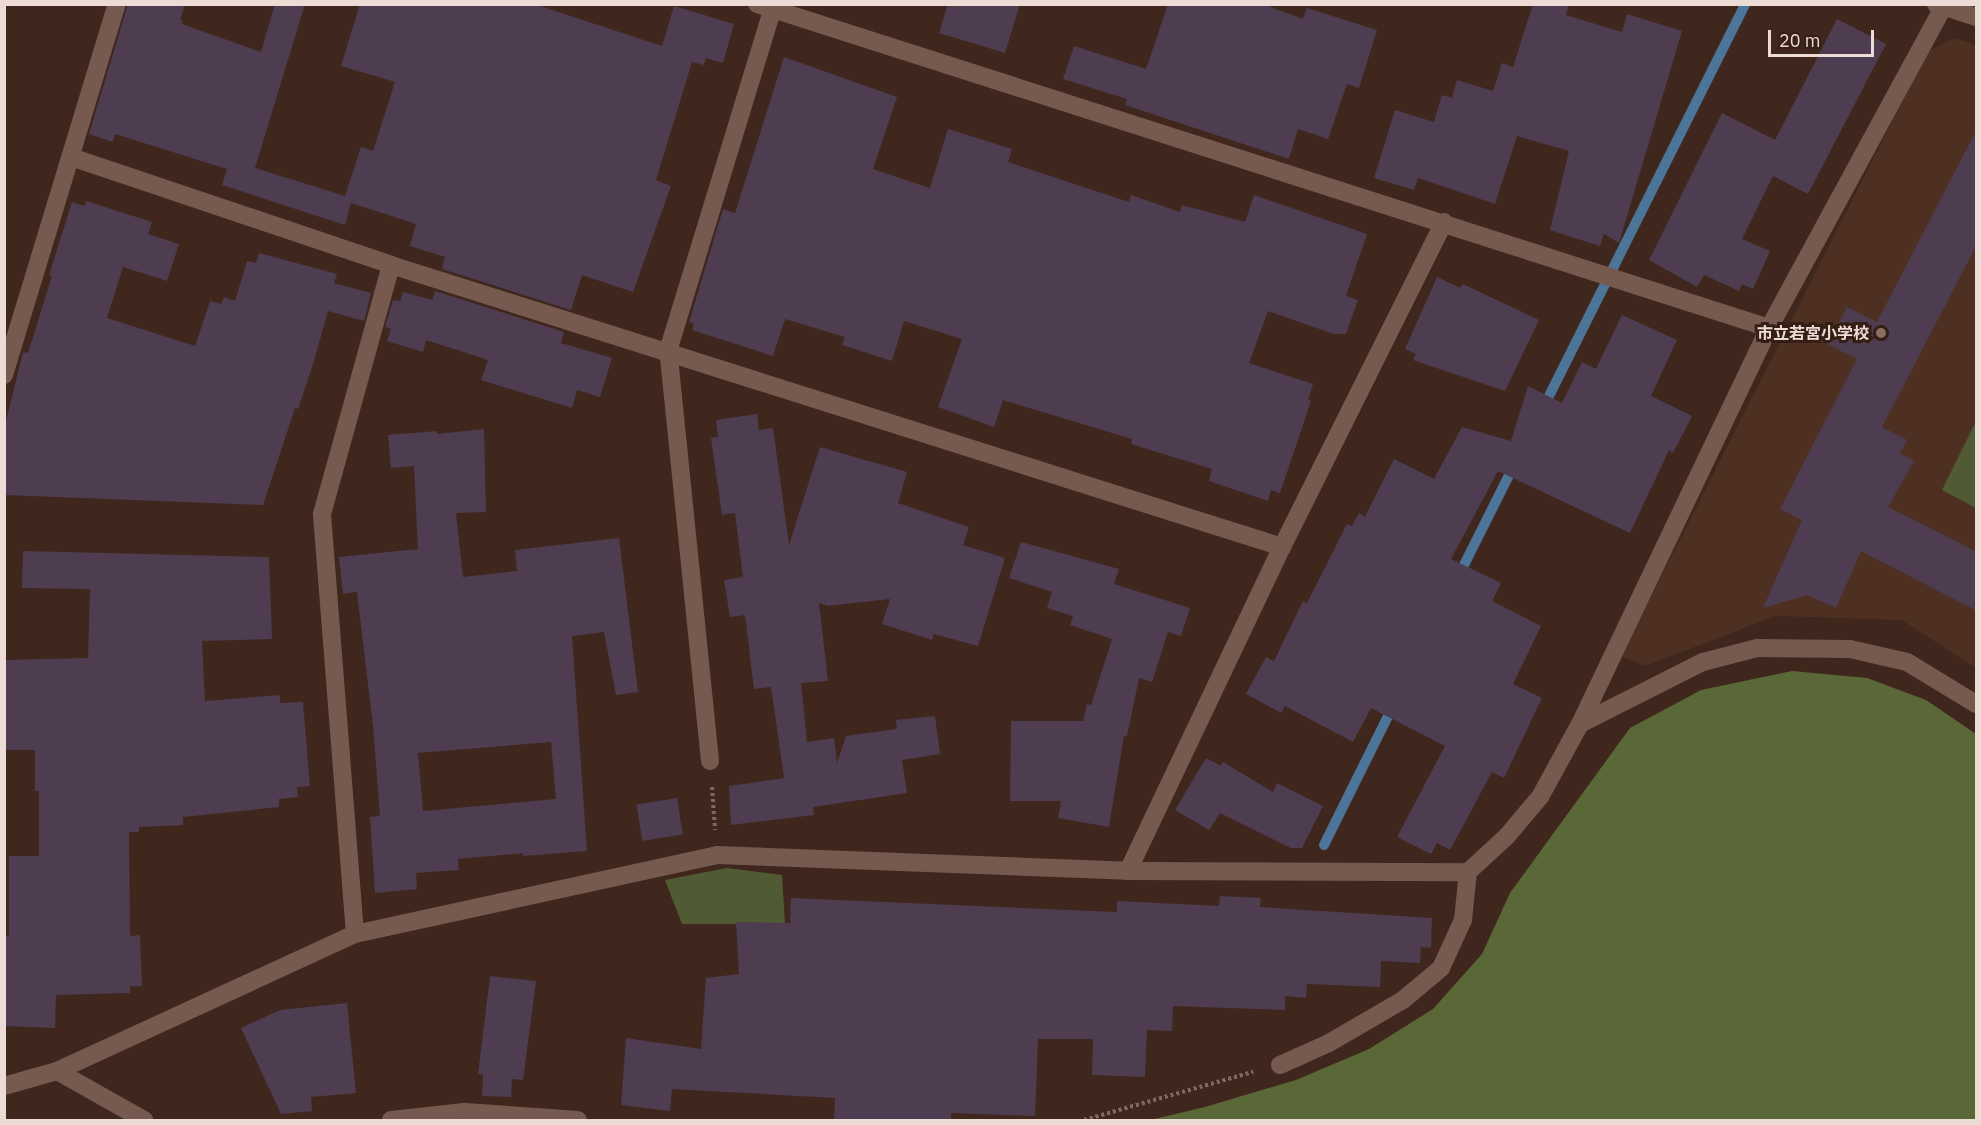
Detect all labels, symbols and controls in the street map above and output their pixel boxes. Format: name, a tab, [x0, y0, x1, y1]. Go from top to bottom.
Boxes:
scale bar	[1771, 18, 1878, 56]
text: 20 m	[1779, 29, 1821, 52]
place label: 市立若宮小学校	[1757, 323, 1869, 343]
marker: 市立若宮小学校	[1874, 326, 1888, 340]

